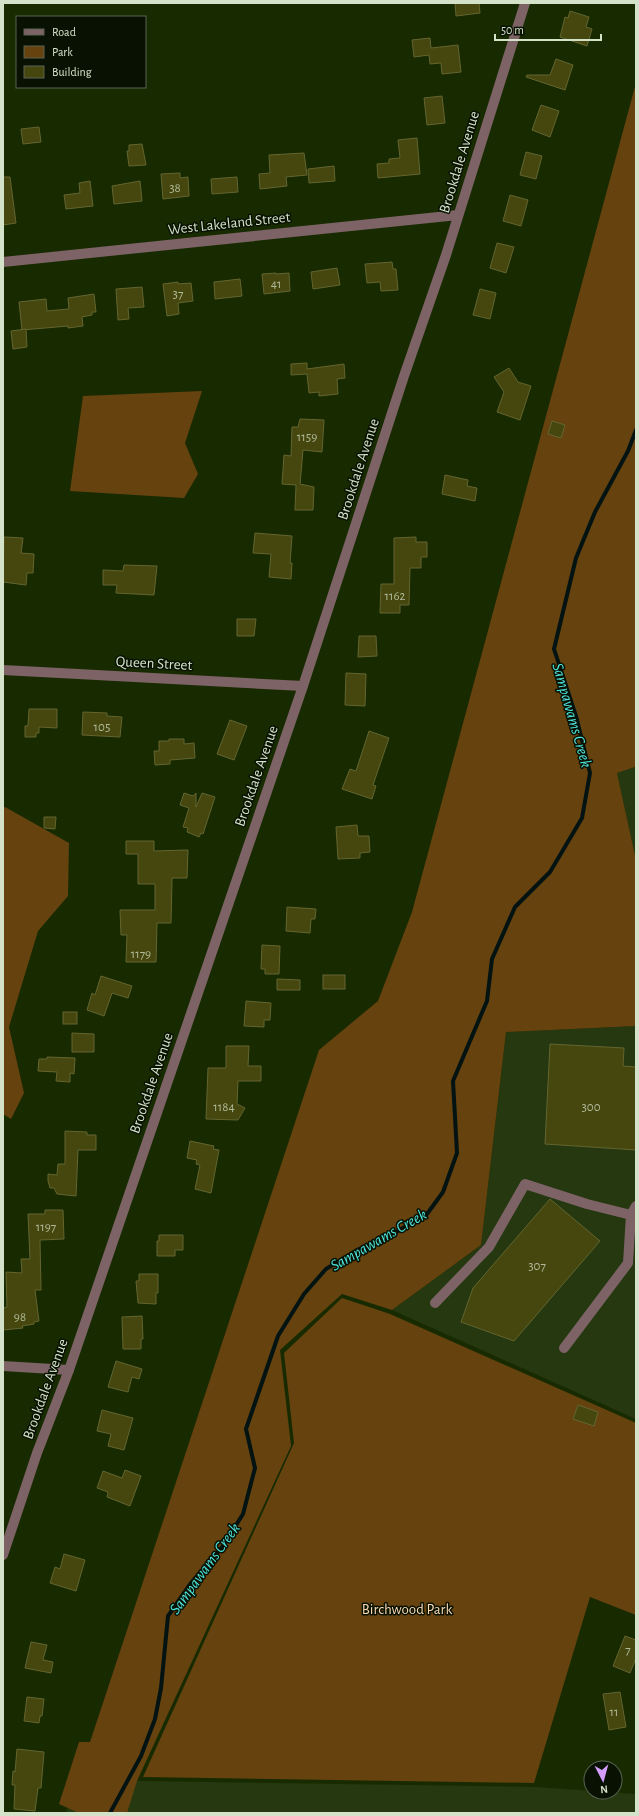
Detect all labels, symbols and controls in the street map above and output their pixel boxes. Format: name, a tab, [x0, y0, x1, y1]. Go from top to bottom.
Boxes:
legend	[16, 16, 146, 88]
scale bar	[495, 16, 601, 42]
text: 50 m	[501, 24, 524, 36]
text: Road	[52, 26, 76, 38]
text: Park	[52, 46, 73, 58]
text: Building	[52, 66, 92, 78]
street label: Brookdale Avenue	[437, 109, 482, 215]
house number: 38	[169, 182, 181, 195]
street label: West Lakeland Street	[167, 210, 291, 237]
house number: 41	[271, 278, 281, 291]
house number: 37	[173, 288, 184, 301]
street label: Brookdale Avenue	[335, 417, 382, 522]
house number: 1159	[297, 431, 317, 444]
house number: 1162	[385, 590, 406, 603]
street label: Queen Street	[115, 654, 193, 673]
water label: Sampawams Creek	[548, 661, 595, 770]
house number: 105	[94, 721, 110, 734]
street label: Brookdale Avenue	[232, 724, 281, 829]
house number: 1179	[131, 948, 151, 961]
street label: Brookdale Avenue	[127, 1031, 176, 1136]
house number: 1184	[213, 1101, 235, 1114]
house number: 300	[581, 1101, 601, 1114]
water label: Sampawams Creek	[328, 1206, 430, 1275]
house number: 1197	[36, 1221, 57, 1234]
house number: 307	[528, 1260, 546, 1273]
house number: 98	[14, 1311, 26, 1324]
street label: Brookdale Avenue	[20, 1337, 71, 1441]
water label: Sampawams Creek	[167, 1520, 244, 1618]
park label: Birchwood Park	[362, 1602, 452, 1617]
house number: 7	[625, 1644, 631, 1657]
house number: 11	[610, 1706, 618, 1719]
north arrow	[583, 1760, 623, 1800]
text: N	[600, 1784, 608, 1795]

